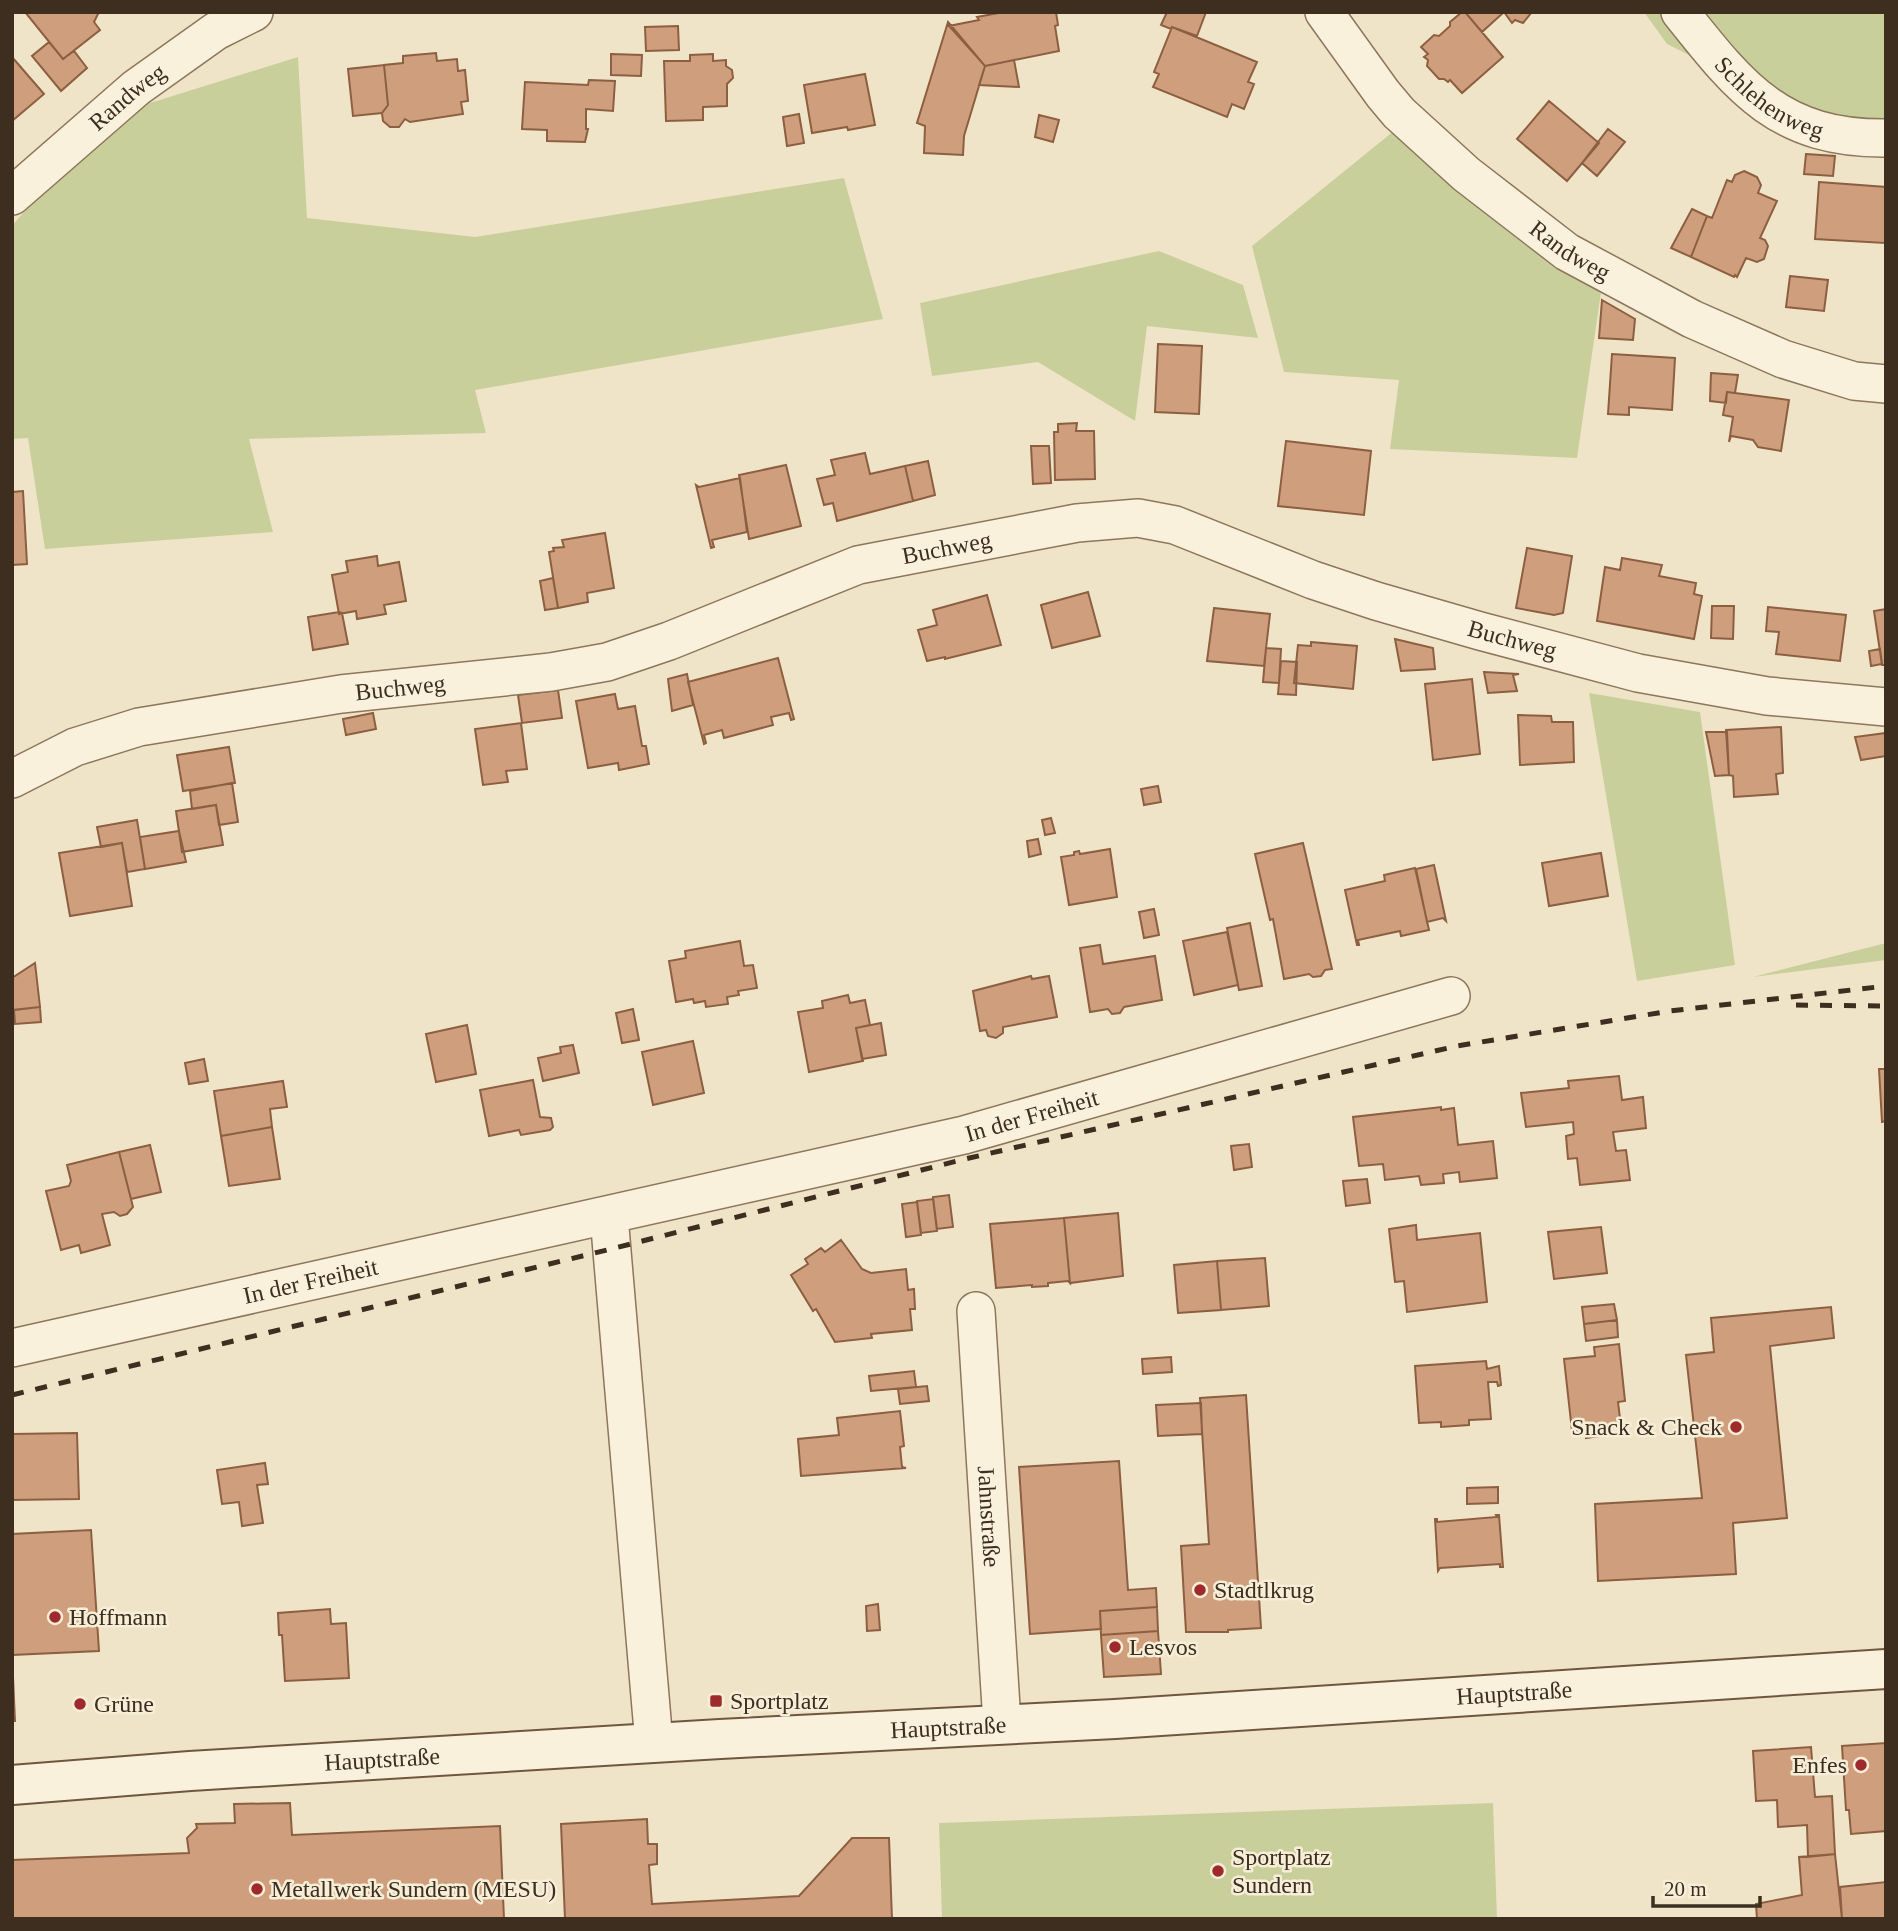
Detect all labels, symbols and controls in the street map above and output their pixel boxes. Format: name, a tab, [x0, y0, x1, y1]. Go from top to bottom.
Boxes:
street label: Schlehenweg	[1710, 51, 1827, 144]
street label: Randweg	[84, 58, 170, 136]
street label: Randweg	[1525, 215, 1615, 286]
street label: Buchweg	[900, 527, 994, 569]
street label: Buchweg	[1465, 615, 1559, 664]
street label: Buchweg	[354, 670, 447, 705]
street label: In der Freiheit	[962, 1084, 1102, 1147]
street label: In der Freiheit	[241, 1253, 381, 1309]
place label: Snack & Check	[1571, 1414, 1722, 1440]
marker: Snack & Check	[1728, 1419, 1744, 1435]
street label: Jahnstraße	[973, 1465, 1005, 1568]
place label: Stadtlkrug	[1214, 1577, 1314, 1603]
marker: Stadtlkrug	[1192, 1582, 1208, 1598]
place label: Hoffmann	[69, 1604, 167, 1630]
marker: Hoffmann	[47, 1609, 63, 1625]
place label: Lesvos	[1129, 1634, 1197, 1660]
marker: Lesvos	[1107, 1639, 1123, 1655]
street label: Hauptstraße	[1455, 1676, 1573, 1710]
place label: Sportplatz	[730, 1688, 829, 1714]
place label: Grüne	[94, 1691, 154, 1717]
marker: Sportplatz	[708, 1693, 724, 1709]
marker: Grüne	[72, 1696, 88, 1712]
street label: Hauptstraße	[890, 1712, 1007, 1743]
street label: Hauptstraße	[323, 1743, 441, 1776]
place label: Enfes	[1792, 1752, 1847, 1778]
marker: Enfes	[1853, 1757, 1869, 1773]
place label: Sportplatz Sundern	[1232, 1844, 1331, 1898]
marker: Sportplatz Sundern	[1210, 1863, 1226, 1879]
scale bar	[1653, 1864, 1760, 1908]
place label: Metallwerk Sundern (MESU)	[271, 1876, 556, 1902]
text: 20 m	[1664, 1877, 1707, 1901]
marker: Metallwerk Sundern (MESU)	[249, 1881, 265, 1897]

